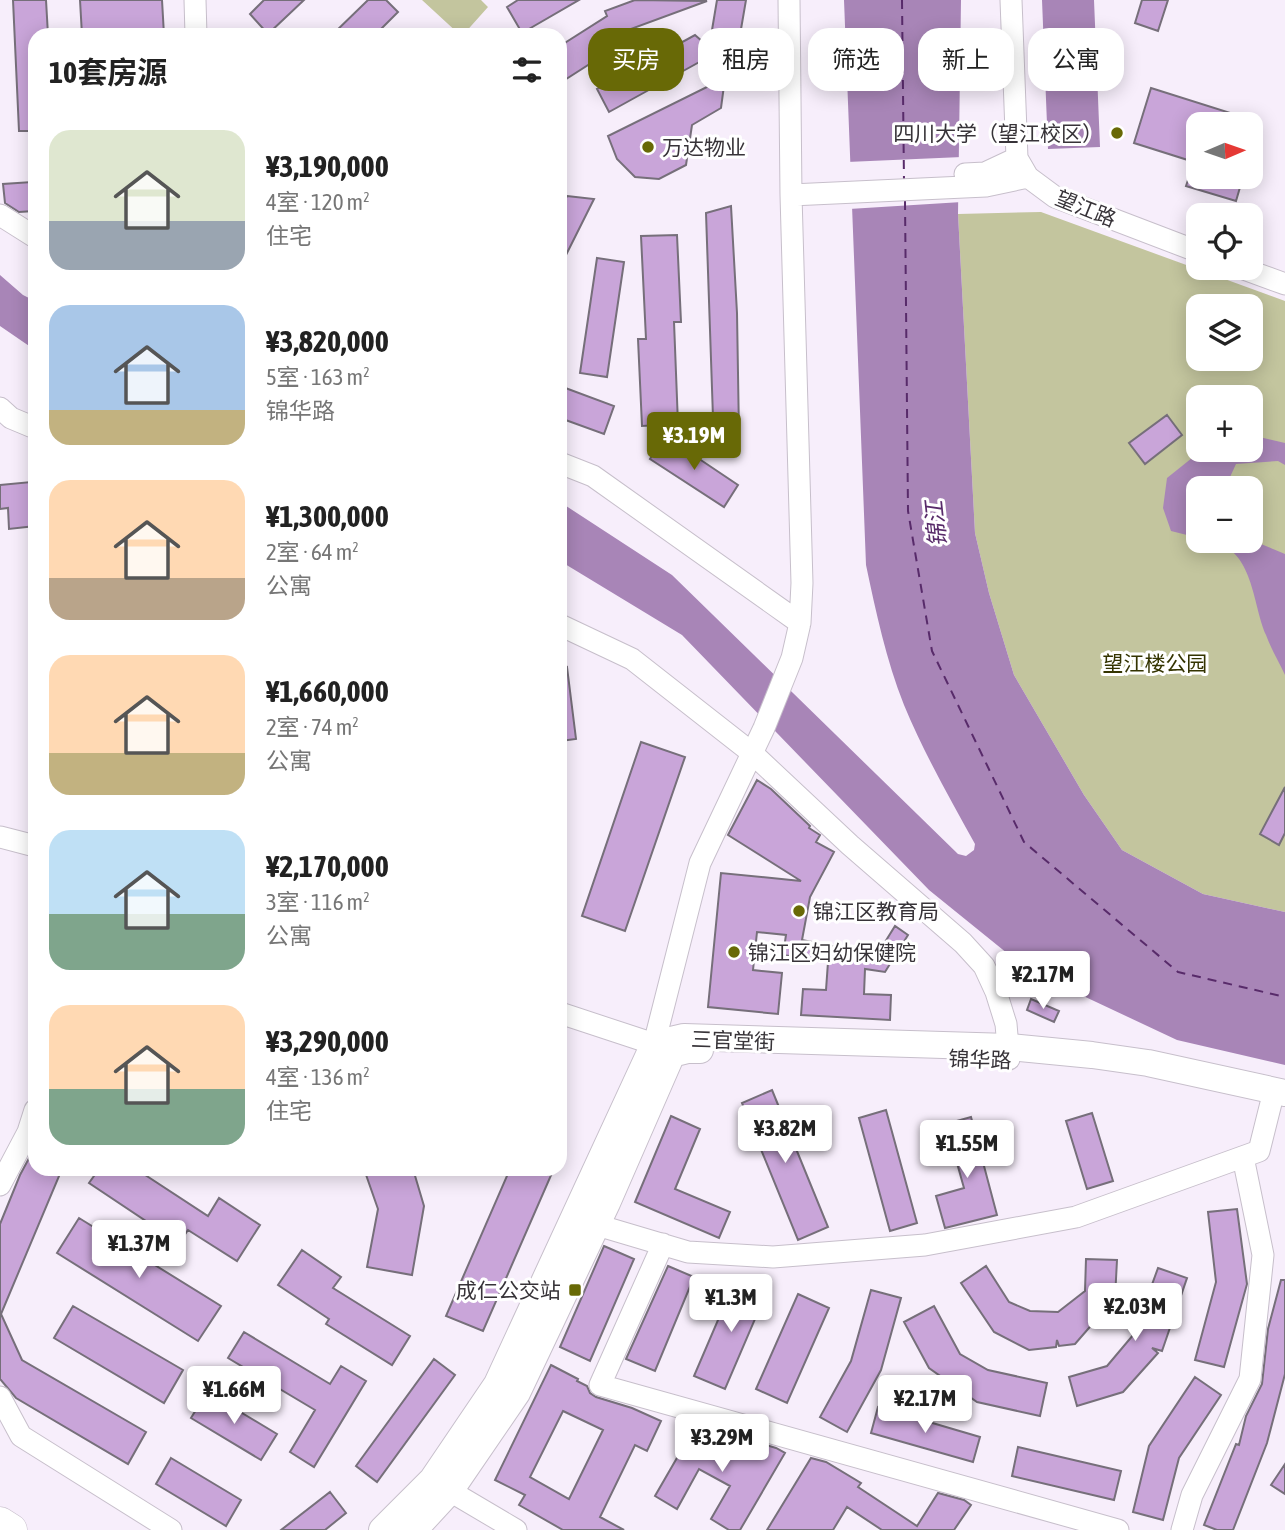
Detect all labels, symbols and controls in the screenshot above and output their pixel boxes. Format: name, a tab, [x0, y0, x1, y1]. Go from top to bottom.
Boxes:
chip: 买房	[588, 28, 684, 91]
chip: 租房	[698, 28, 794, 91]
chip: 筛选	[808, 28, 904, 91]
chip: 新上	[918, 28, 1014, 91]
chip: 公寓	[1028, 28, 1124, 91]
icon: filters	[508, 51, 546, 89]
text: 10套房源	[49, 55, 167, 89]
north arrow	[1186, 112, 1264, 189]
map controls	[1186, 112, 1263, 553]
place label: 四川大学（望江校区）	[893, 121, 1103, 145]
marker: 四川大学（望江校区）	[1109, 125, 1125, 141]
place label: 万达物业	[662, 135, 746, 159]
marker: 万达物业	[640, 139, 656, 155]
text: ¥3,190,000	[266, 149, 389, 183]
icon: home	[105, 158, 189, 242]
street label: 望江路	[1052, 185, 1120, 231]
text: 4室 · 120 m²	[266, 189, 370, 215]
button: locate	[1186, 203, 1263, 280]
text: 住宅	[266, 223, 312, 249]
button: layers	[1186, 294, 1263, 371]
text: ¥3,820,000	[266, 324, 389, 358]
icon: home	[105, 333, 189, 417]
text: 5室 · 163 m²	[266, 364, 370, 390]
button: +	[1186, 385, 1263, 462]
text: 锦华路	[266, 398, 335, 424]
pin: ¥3.19M	[637, 412, 751, 472]
text: ¥3.19M	[663, 422, 725, 448]
button: −	[1186, 476, 1263, 553]
water label: 锦江	[920, 497, 951, 548]
text: ¥1,300,000	[266, 499, 389, 533]
icon: home	[105, 508, 189, 592]
text: 2室 · 64 m²	[266, 539, 359, 565]
text: 公寓	[266, 573, 312, 599]
park label: 望江楼公园	[1103, 651, 1208, 675]
text: ¥1,660,000	[266, 674, 389, 708]
icon: home	[105, 683, 189, 767]
text: 2室 · 74 m²	[266, 714, 359, 740]
text: 公寓	[266, 748, 312, 774]
text: ¥2,170,000	[266, 849, 389, 883]
icon: home	[105, 858, 189, 942]
text: 3室 · 116 m²	[266, 889, 370, 915]
place label: 锦江区教育局	[813, 899, 939, 923]
marker: 锦江区教育局	[791, 903, 807, 919]
text: 公寓	[266, 923, 312, 949]
place label: 锦江区妇幼保健院	[748, 940, 916, 964]
marker: 锦江区妇幼保健院	[726, 944, 742, 960]
pin: ¥2.17M	[986, 951, 1100, 1011]
text: ¥2.17M	[1012, 961, 1074, 987]
text: ¥3,290,000	[266, 1024, 389, 1058]
street label: 三官堂街	[691, 1027, 775, 1053]
icon: home	[105, 1033, 189, 1117]
street label: 锦华路	[948, 1046, 1012, 1072]
text: 4室 · 136 m²	[266, 1064, 370, 1090]
text: 住宅	[266, 1098, 312, 1124]
pin: ¥3.82M	[728, 1106, 842, 1165]
text: ¥3.82M	[754, 1115, 816, 1141]
pin: ¥1.55M	[910, 1120, 1024, 1180]
text: ¥1.55M	[936, 1130, 998, 1156]
pin: ¥1.37M	[82, 1220, 196, 1280]
text: ¥1.37M	[108, 1230, 170, 1256]
pin: ¥1.3M	[682, 1274, 780, 1334]
place label: 成仁公交站	[456, 1278, 561, 1302]
marker: 成仁公交站	[567, 1282, 583, 1298]
text: ¥1.3M	[705, 1284, 757, 1310]
pin: ¥2.03M	[1078, 1284, 1192, 1343]
text: ¥2.03M	[1104, 1293, 1166, 1319]
pin: ¥1.66M	[177, 1366, 291, 1426]
text: ¥1.66M	[203, 1376, 265, 1402]
pin: ¥2.17M	[868, 1376, 982, 1435]
text: ¥2.17M	[894, 1385, 956, 1411]
pin: ¥3.29M	[665, 1414, 779, 1474]
text: ¥3.29M	[691, 1424, 753, 1450]

